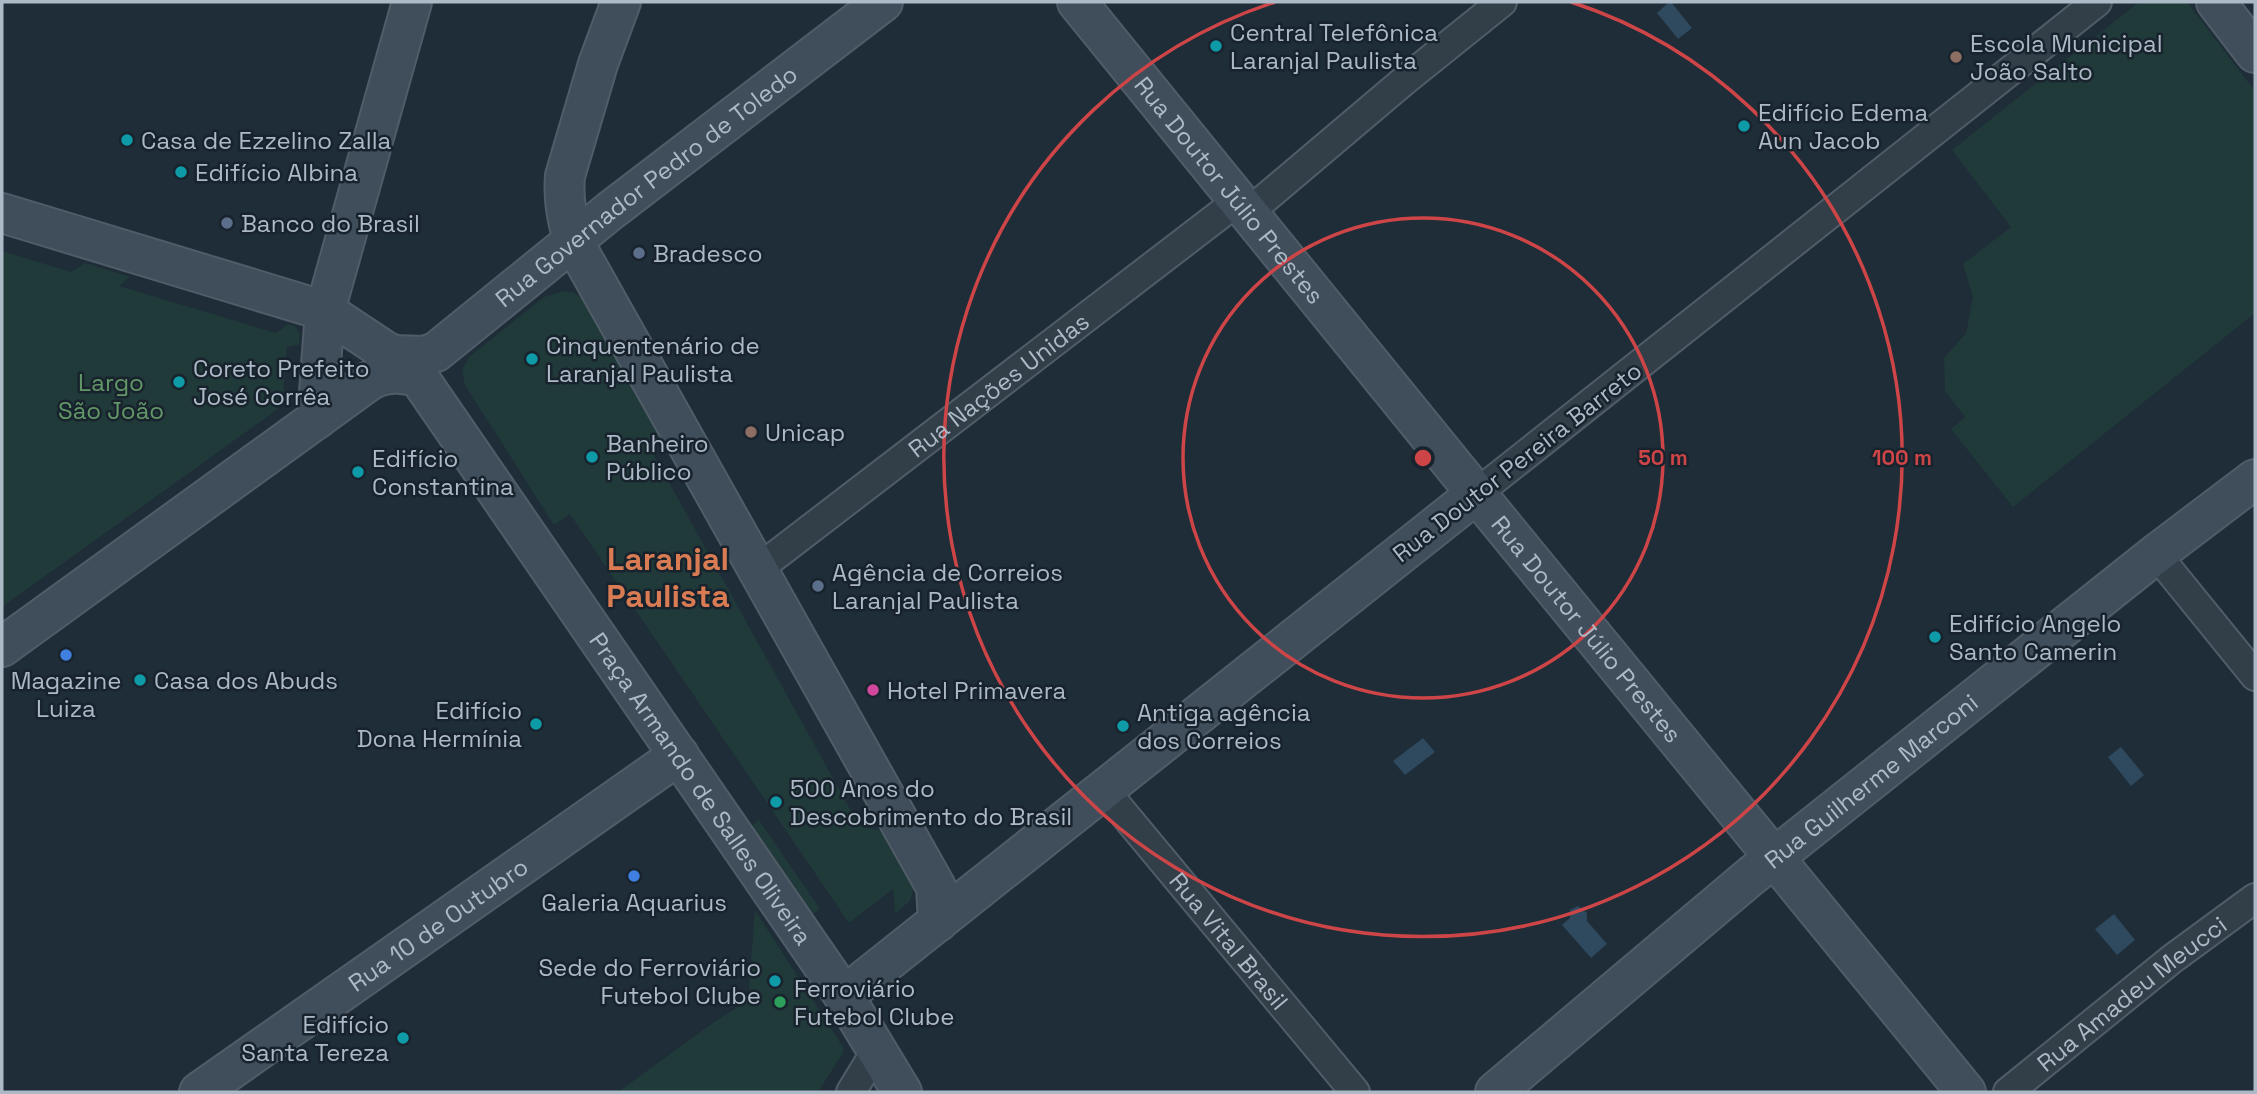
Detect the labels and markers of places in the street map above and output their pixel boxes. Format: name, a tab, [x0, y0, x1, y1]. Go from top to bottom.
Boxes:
place label: Central Telefônica Laranjal Paulista	[1230, 17, 1438, 76]
place label: Escola Municipal João Salto	[1970, 28, 2163, 87]
marker: Central Telefônica Laranjal Paulista	[1208, 38, 1224, 54]
marker: Escola Municipal João Salto	[1948, 49, 1964, 65]
place label: Edifício Edema Aun Jacob	[1758, 97, 1928, 156]
marker: Edifício Edema Aun Jacob	[1736, 118, 1752, 134]
place label: Casa de Ezzelino Zalla	[141, 125, 392, 156]
marker: Casa de Ezzelino Zalla	[119, 132, 135, 148]
place label: Edifício Albina	[195, 157, 358, 188]
marker: Edifício Albina	[173, 164, 189, 180]
place label: Banco do Brasil	[241, 208, 420, 239]
marker: Banco do Brasil	[219, 215, 235, 231]
place label: Bradesco	[653, 238, 762, 269]
marker: Bradesco	[631, 245, 647, 261]
place label: Cinquentenário de Laranjal Paulista	[546, 330, 760, 389]
marker: Cinquentenário de Laranjal Paulista	[524, 351, 540, 367]
place label: Coreto Prefeito José Corrêa	[193, 353, 370, 412]
marker: Coreto Prefeito José Corrêa	[171, 374, 187, 390]
place label: Unicap	[765, 417, 845, 448]
marker: Unicap	[743, 424, 759, 440]
place label: Banheiro Público	[606, 428, 709, 487]
place label: Edifício Constantina	[372, 443, 514, 502]
centre of rings	[1411, 446, 1435, 470]
marker: Banheiro Público	[584, 449, 600, 465]
marker: Edifício Constantina	[350, 464, 366, 480]
place label: Agência de Correios Laranjal Paulista	[832, 557, 1063, 616]
marker: Agência de Correios Laranjal Paulista	[810, 578, 826, 594]
place label: Edifício Angelo Santo Camerin	[1949, 608, 2121, 667]
marker: Edifício Angelo Santo Camerin	[1927, 629, 1943, 645]
marker: Magazine Luiza	[58, 647, 74, 663]
place label: Magazine Luiza	[11, 665, 121, 724]
place label: Casa dos Abuds	[154, 665, 338, 696]
marker: Casa dos Abuds	[132, 672, 148, 688]
place label: Hotel Primavera	[887, 675, 1066, 706]
marker: Hotel Primavera	[865, 682, 881, 698]
place label: Edifício Dona Hermínia	[357, 695, 522, 754]
place label: Antiga agência dos Correios	[1137, 697, 1311, 756]
marker: Edifício Dona Hermínia	[528, 716, 544, 732]
marker: Antiga agência dos Correios	[1115, 718, 1131, 734]
place label: 500 Anos do Descobrimento do Brasil	[790, 773, 1072, 832]
marker: 500 Anos do Descobrimento do Brasil	[768, 794, 784, 810]
marker: Galeria Aquarius	[626, 868, 642, 884]
place label: Galeria Aquarius	[541, 887, 727, 918]
place label: Sede do Ferroviário Futebol Clube	[538, 952, 761, 1011]
marker: Sede do Ferroviário Futebol Clube	[767, 973, 783, 989]
place label: Ferroviário Futebol Clube	[794, 973, 954, 1032]
marker: Ferroviário Futebol Clube	[772, 994, 788, 1010]
place label: Edifício Santa Tereza	[241, 1009, 389, 1068]
marker: Edifício Santa Tereza	[395, 1030, 411, 1046]

